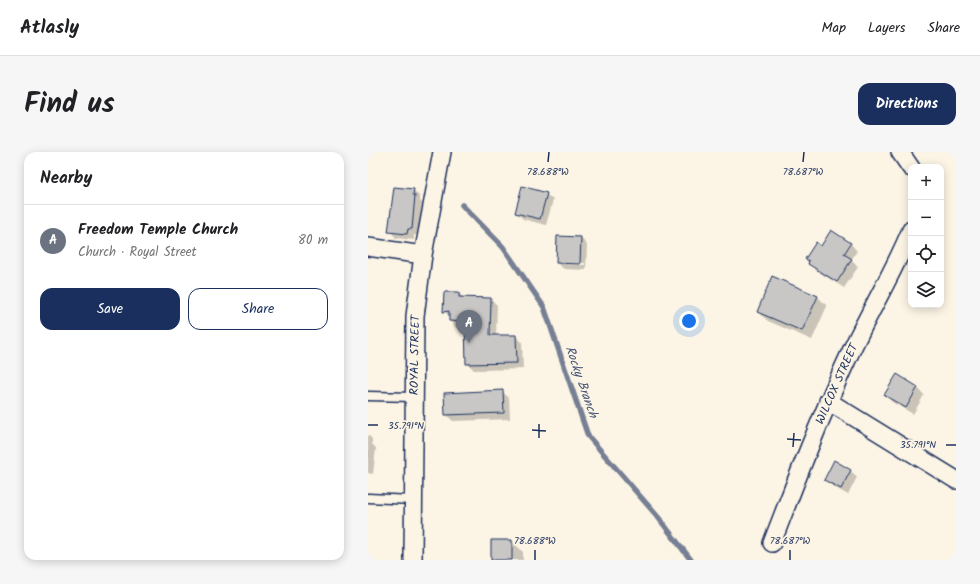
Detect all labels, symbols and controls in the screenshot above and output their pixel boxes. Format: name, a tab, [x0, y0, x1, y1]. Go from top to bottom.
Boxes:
text: Atlasly	[20, 13, 79, 43]
text: Map	[822, 17, 846, 39]
text: Layers	[868, 17, 906, 39]
text: Share	[928, 17, 960, 39]
text: Find us	[24, 82, 115, 127]
button: Directions	[858, 83, 956, 125]
text: 78.688°W	[527, 164, 569, 180]
text: 78.687°W	[783, 164, 823, 180]
map controls	[908, 164, 944, 308]
button: +	[908, 164, 944, 200]
text: Nearby	[40, 165, 92, 192]
button: −	[908, 200, 944, 236]
text: Freedom Temple Church	[78, 218, 238, 242]
text: A	[49, 230, 57, 251]
text: 80 m	[298, 230, 328, 251]
button: locate	[908, 236, 944, 272]
text: Church · Royal Street	[78, 242, 197, 263]
button: layers	[908, 272, 944, 308]
button: Save	[40, 288, 180, 330]
button: Share	[188, 288, 328, 330]
pin: A	[456, 310, 482, 343]
your location	[679, 311, 699, 331]
street label: ROYAL STREET	[405, 313, 425, 395]
street label: WILCOX STREET	[811, 339, 864, 427]
water label: Rocky Branch	[559, 343, 603, 422]
text: 35.791°N	[388, 418, 424, 434]
text: 35.791°N	[900, 437, 936, 453]
text: 78.688°W	[514, 533, 556, 549]
text: 78.687°W	[770, 533, 810, 549]

